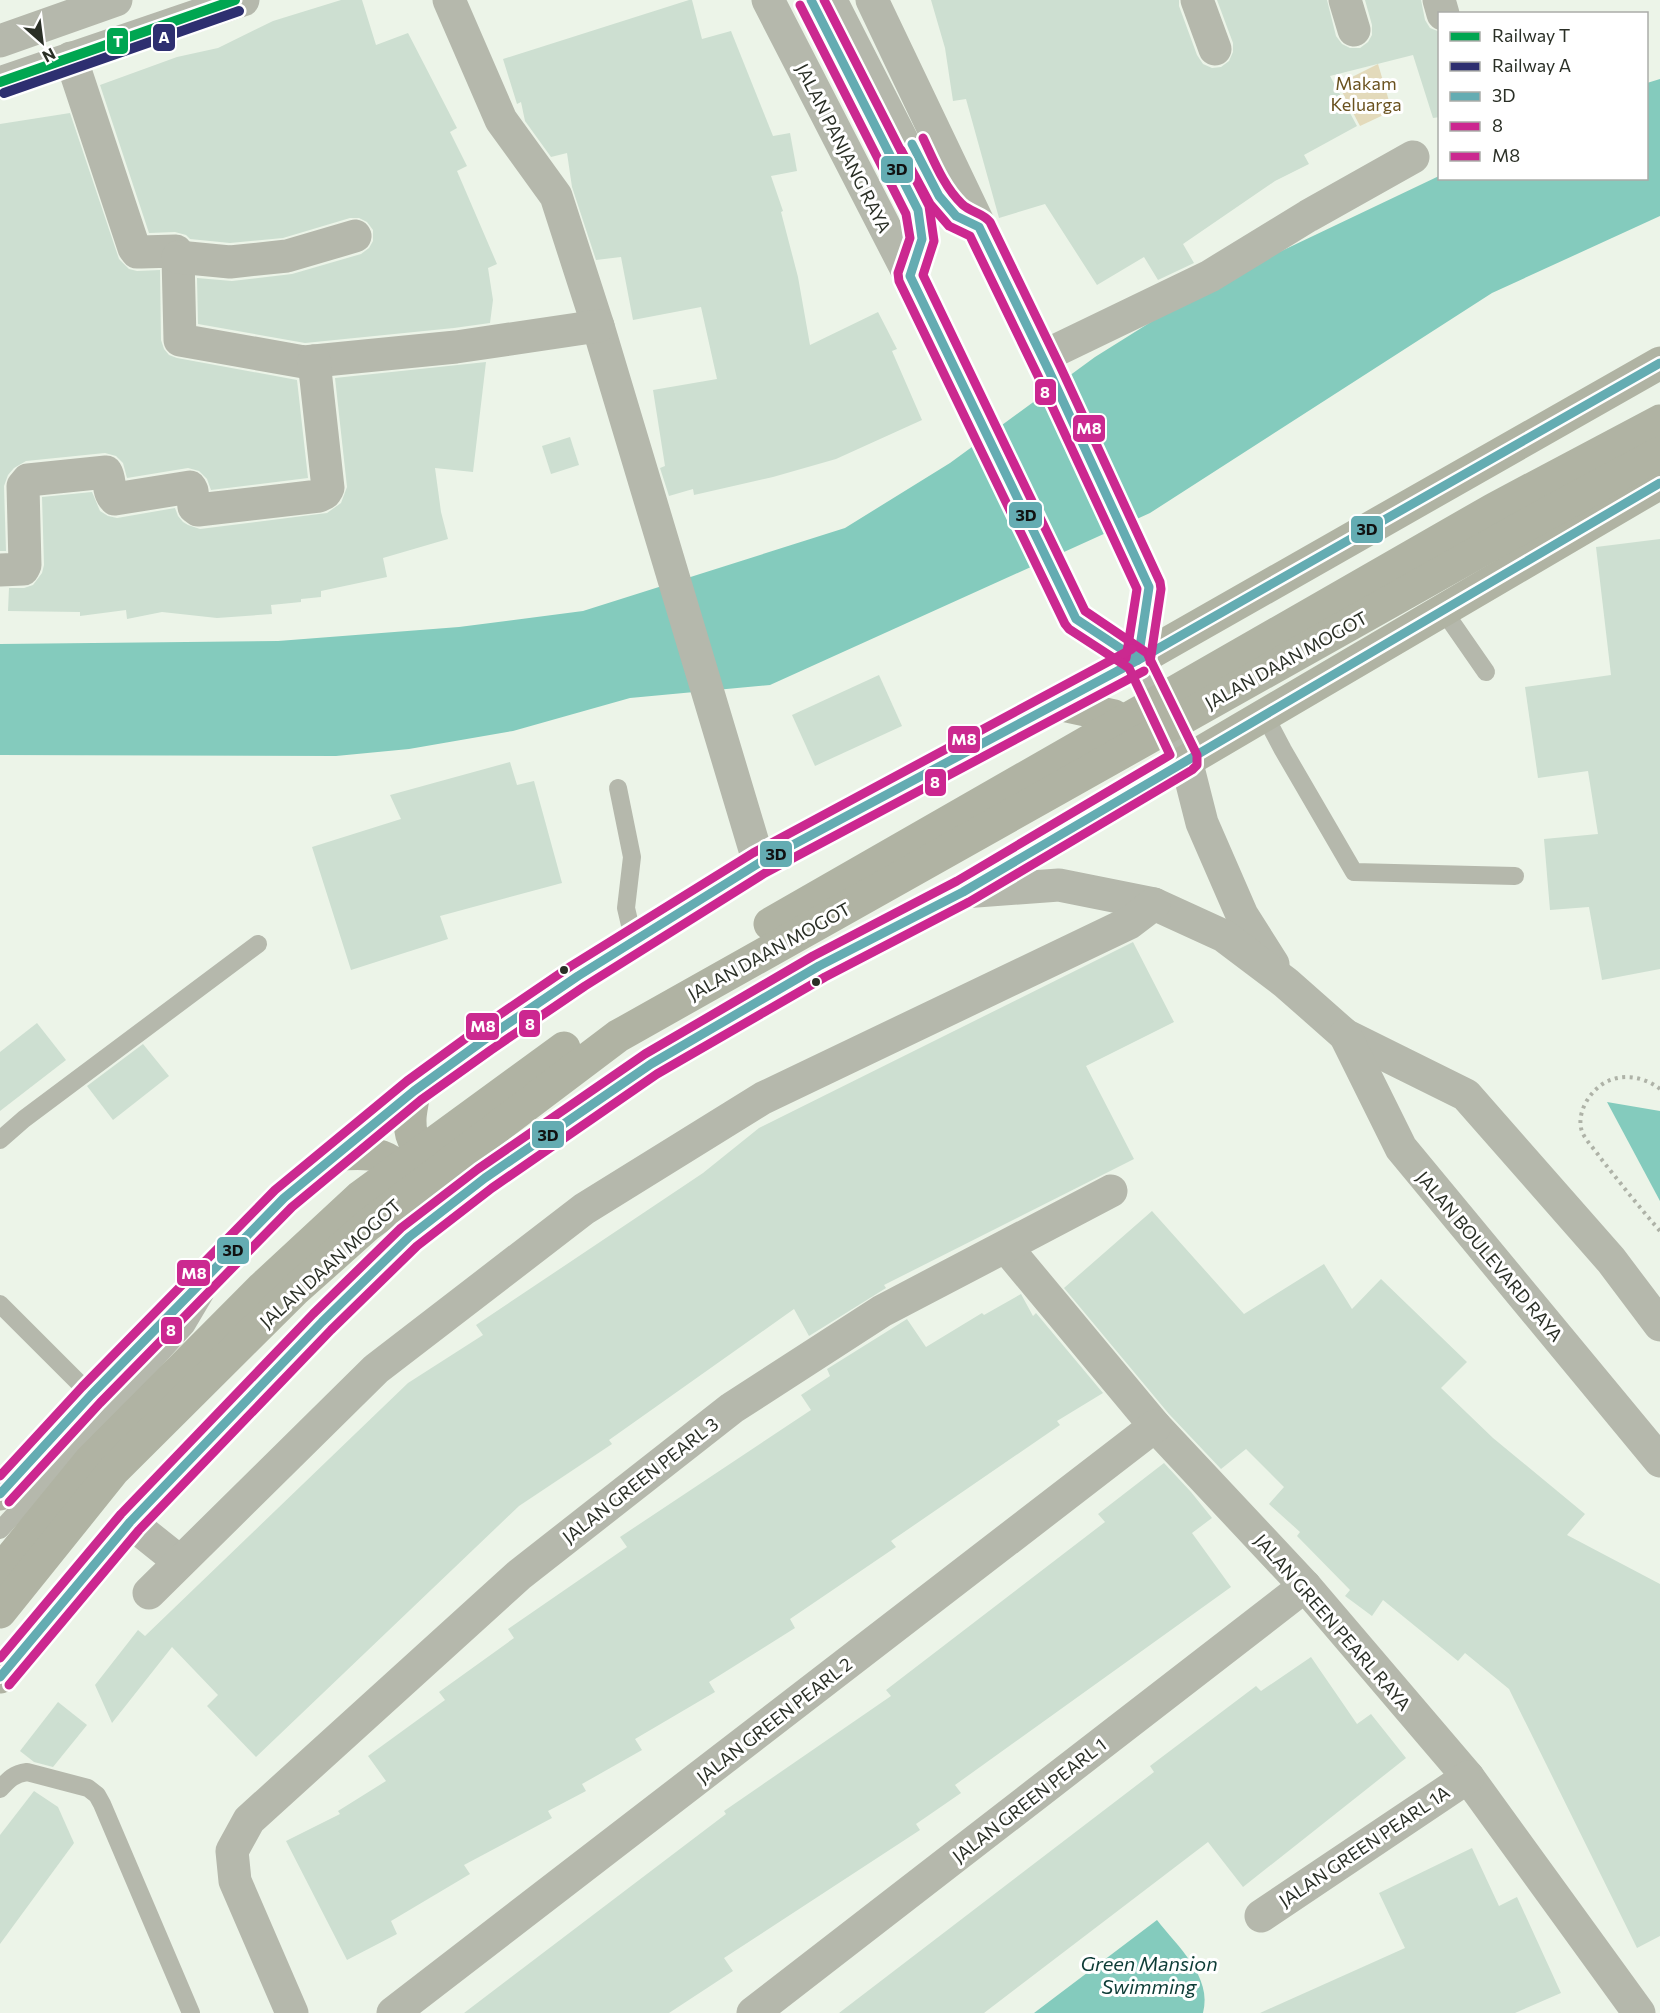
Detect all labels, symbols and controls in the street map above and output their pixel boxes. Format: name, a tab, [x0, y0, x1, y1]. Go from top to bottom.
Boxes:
north arrow	[12, 12, 72, 72]
legend	[1438, 12, 1648, 180]
line badge: A	[152, 23, 176, 52]
text: Railway T	[1492, 24, 1570, 46]
line badge: T	[106, 27, 129, 55]
text: A	[158, 27, 170, 46]
text: T	[113, 31, 123, 50]
text: N	[40, 44, 59, 67]
text: Railway A	[1492, 54, 1571, 76]
street label: JALAN PANJANG RAYA	[792, 60, 896, 236]
park label: Makam Keluarga	[1330, 72, 1402, 115]
text: 3D	[1492, 84, 1516, 106]
text: 8	[1492, 114, 1503, 136]
text: M8	[1492, 144, 1520, 166]
line badge: 3D	[880, 155, 914, 184]
text: 3D	[886, 159, 908, 178]
line badge: 8	[1034, 378, 1057, 406]
text: 8	[1040, 382, 1050, 401]
line badge: M8	[1072, 414, 1106, 443]
text: M8	[1076, 418, 1102, 437]
line badge: 3D	[1008, 501, 1043, 529]
text: 3D	[1015, 505, 1037, 524]
line badge: 3D	[1350, 515, 1384, 544]
text: 3D	[1356, 519, 1378, 538]
street label: JALAN DAAN MOGOT	[1201, 606, 1371, 714]
line badge: M8	[947, 725, 981, 754]
text: M8	[951, 729, 977, 748]
line badge: 8	[924, 768, 947, 797]
text: 8	[930, 772, 940, 791]
line badge: 3D	[759, 840, 793, 868]
text: 3D	[765, 844, 787, 863]
street label: JALAN DAAN MOGOT	[684, 897, 854, 1005]
unlabelled marker	[558, 964, 570, 976]
unlabelled marker	[810, 976, 822, 988]
line badge: 8	[518, 1009, 541, 1038]
line badge: M8	[465, 1012, 500, 1041]
text: 8	[525, 1014, 535, 1033]
text: M8	[470, 1016, 496, 1035]
line badge: 3D	[531, 1120, 565, 1149]
text: 3D	[537, 1125, 559, 1144]
street label: JALAN BOULEVARD RAYA	[1412, 1166, 1568, 1346]
street label: JALAN DAAN MOGOT	[255, 1194, 405, 1332]
line badge: 3D	[216, 1236, 250, 1265]
text: 3D	[222, 1240, 244, 1259]
line badge: M8	[176, 1259, 211, 1287]
text: M8	[181, 1263, 207, 1282]
line badge: 8	[160, 1316, 183, 1345]
text: 8	[166, 1320, 176, 1339]
street label: JALAN GREEN PEARL 3	[558, 1412, 722, 1548]
street label: JALAN GREEN PEARL RAYA	[1250, 1529, 1416, 1715]
street label: JALAN GREEN PEARL 2	[692, 1652, 856, 1788]
street label: JALAN GREEN PEARL 1	[948, 1733, 1110, 1867]
street label: JALAN GREEN PEARL 1A	[1274, 1781, 1454, 1911]
water label: Green Mansion Swimming	[1080, 1951, 1218, 1998]

